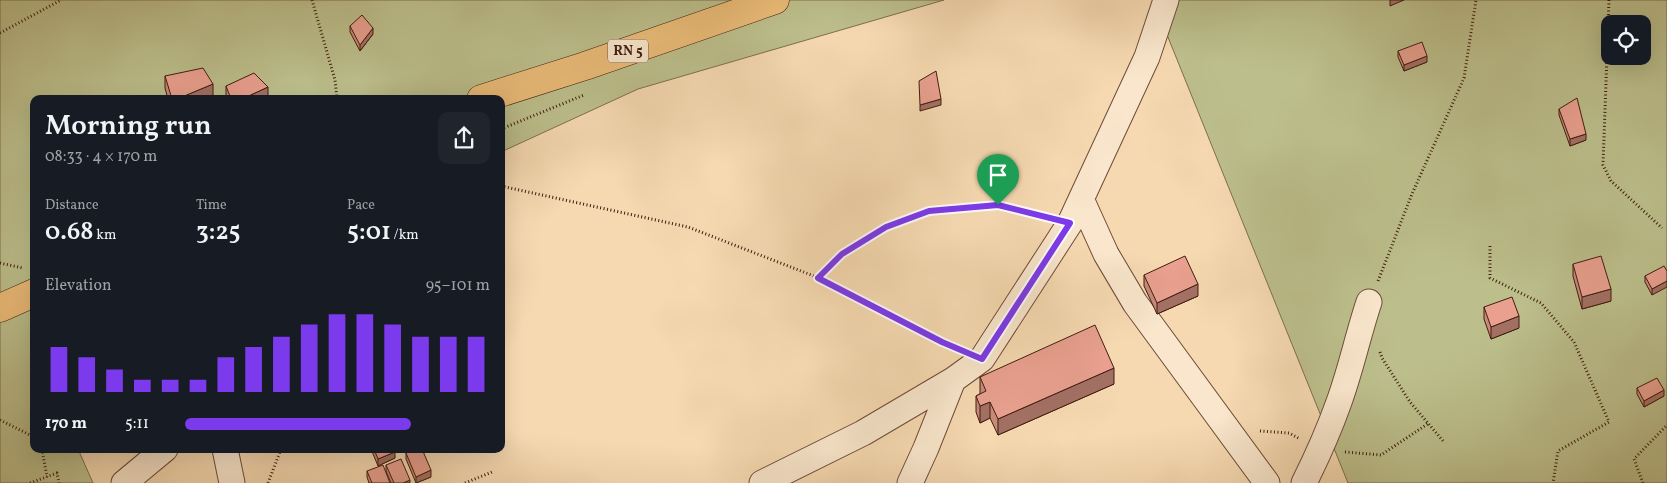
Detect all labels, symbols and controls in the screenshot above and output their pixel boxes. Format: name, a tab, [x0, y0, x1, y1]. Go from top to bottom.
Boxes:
map controls	[1601, 15, 1651, 65]
button: locate	[1601, 15, 1651, 65]
road number: RN 5	[608, 40, 648, 62]
text: Morning run	[45, 107, 212, 146]
button: share	[438, 112, 490, 164]
text: 08:33 · 4 × 170 m	[45, 146, 157, 168]
pin	[977, 154, 1019, 205]
icon: arrive	[984, 161, 1012, 189]
text: Distance	[45, 196, 99, 215]
text: Time	[196, 196, 227, 215]
text: Pace	[347, 196, 375, 215]
text: 0.68	[45, 215, 93, 250]
text: 3:25	[196, 215, 241, 250]
text: 5:01	[347, 215, 391, 250]
text: km	[93, 226, 116, 245]
text: /km	[391, 226, 419, 245]
text: Elevation	[45, 275, 112, 297]
text: 95–101 m	[426, 275, 490, 297]
text: 170 m	[45, 413, 87, 435]
text: 5:11	[125, 413, 149, 435]

